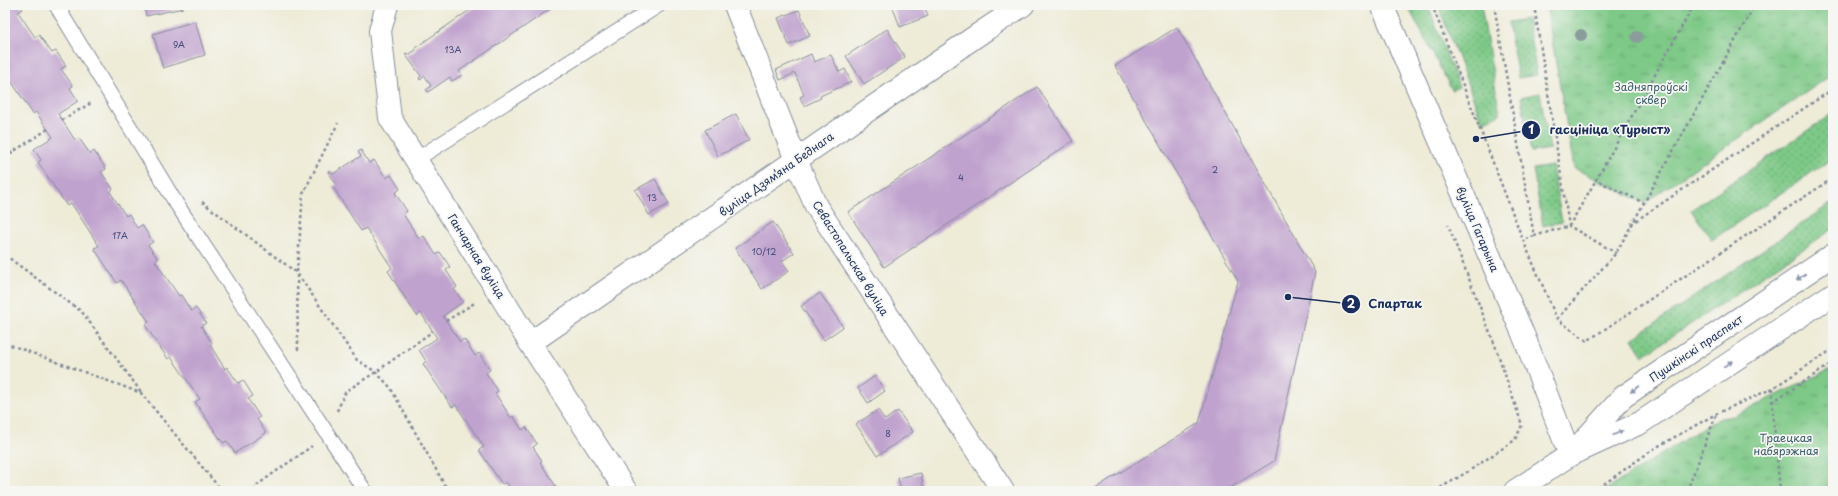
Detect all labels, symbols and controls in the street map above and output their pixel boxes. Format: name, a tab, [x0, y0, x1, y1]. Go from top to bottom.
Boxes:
house number: 9А	[173, 37, 185, 51]
house number: 13А	[445, 42, 462, 56]
park label: Задняпроўскі сквер	[1614, 78, 1688, 108]
callout: гасцініца «Турыст»	[1521, 118, 1678, 142]
text: 1	[1528, 120, 1534, 138]
text: гасцініца «Турыст»	[1550, 120, 1670, 138]
street label: вуліца Дзямʼяна Беднага	[715, 128, 837, 220]
house number: 2	[1212, 162, 1218, 176]
house number: 4	[958, 170, 964, 184]
street label: вуліца Гагарына	[1452, 184, 1504, 275]
house number: 13	[647, 190, 657, 204]
street label: Севастопальская вуліца	[809, 197, 894, 319]
street label: Ганчарная вуліца	[444, 210, 510, 302]
house number: 17А	[112, 228, 128, 242]
house number: 10/12	[752, 244, 776, 258]
one-way arrow	[1795, 273, 1806, 281]
callout: Спартак	[1341, 292, 1430, 316]
text: 2	[1347, 294, 1356, 312]
text: Спартак	[1368, 294, 1422, 312]
street label: Пушкінскі праспект	[1646, 310, 1747, 386]
one-way arrow	[1723, 360, 1733, 368]
one-way arrow	[1630, 385, 1640, 393]
house number: 8	[885, 426, 891, 440]
park label: Траецкая набярэжная	[1753, 429, 1819, 459]
one-way arrow	[1613, 430, 1624, 436]

